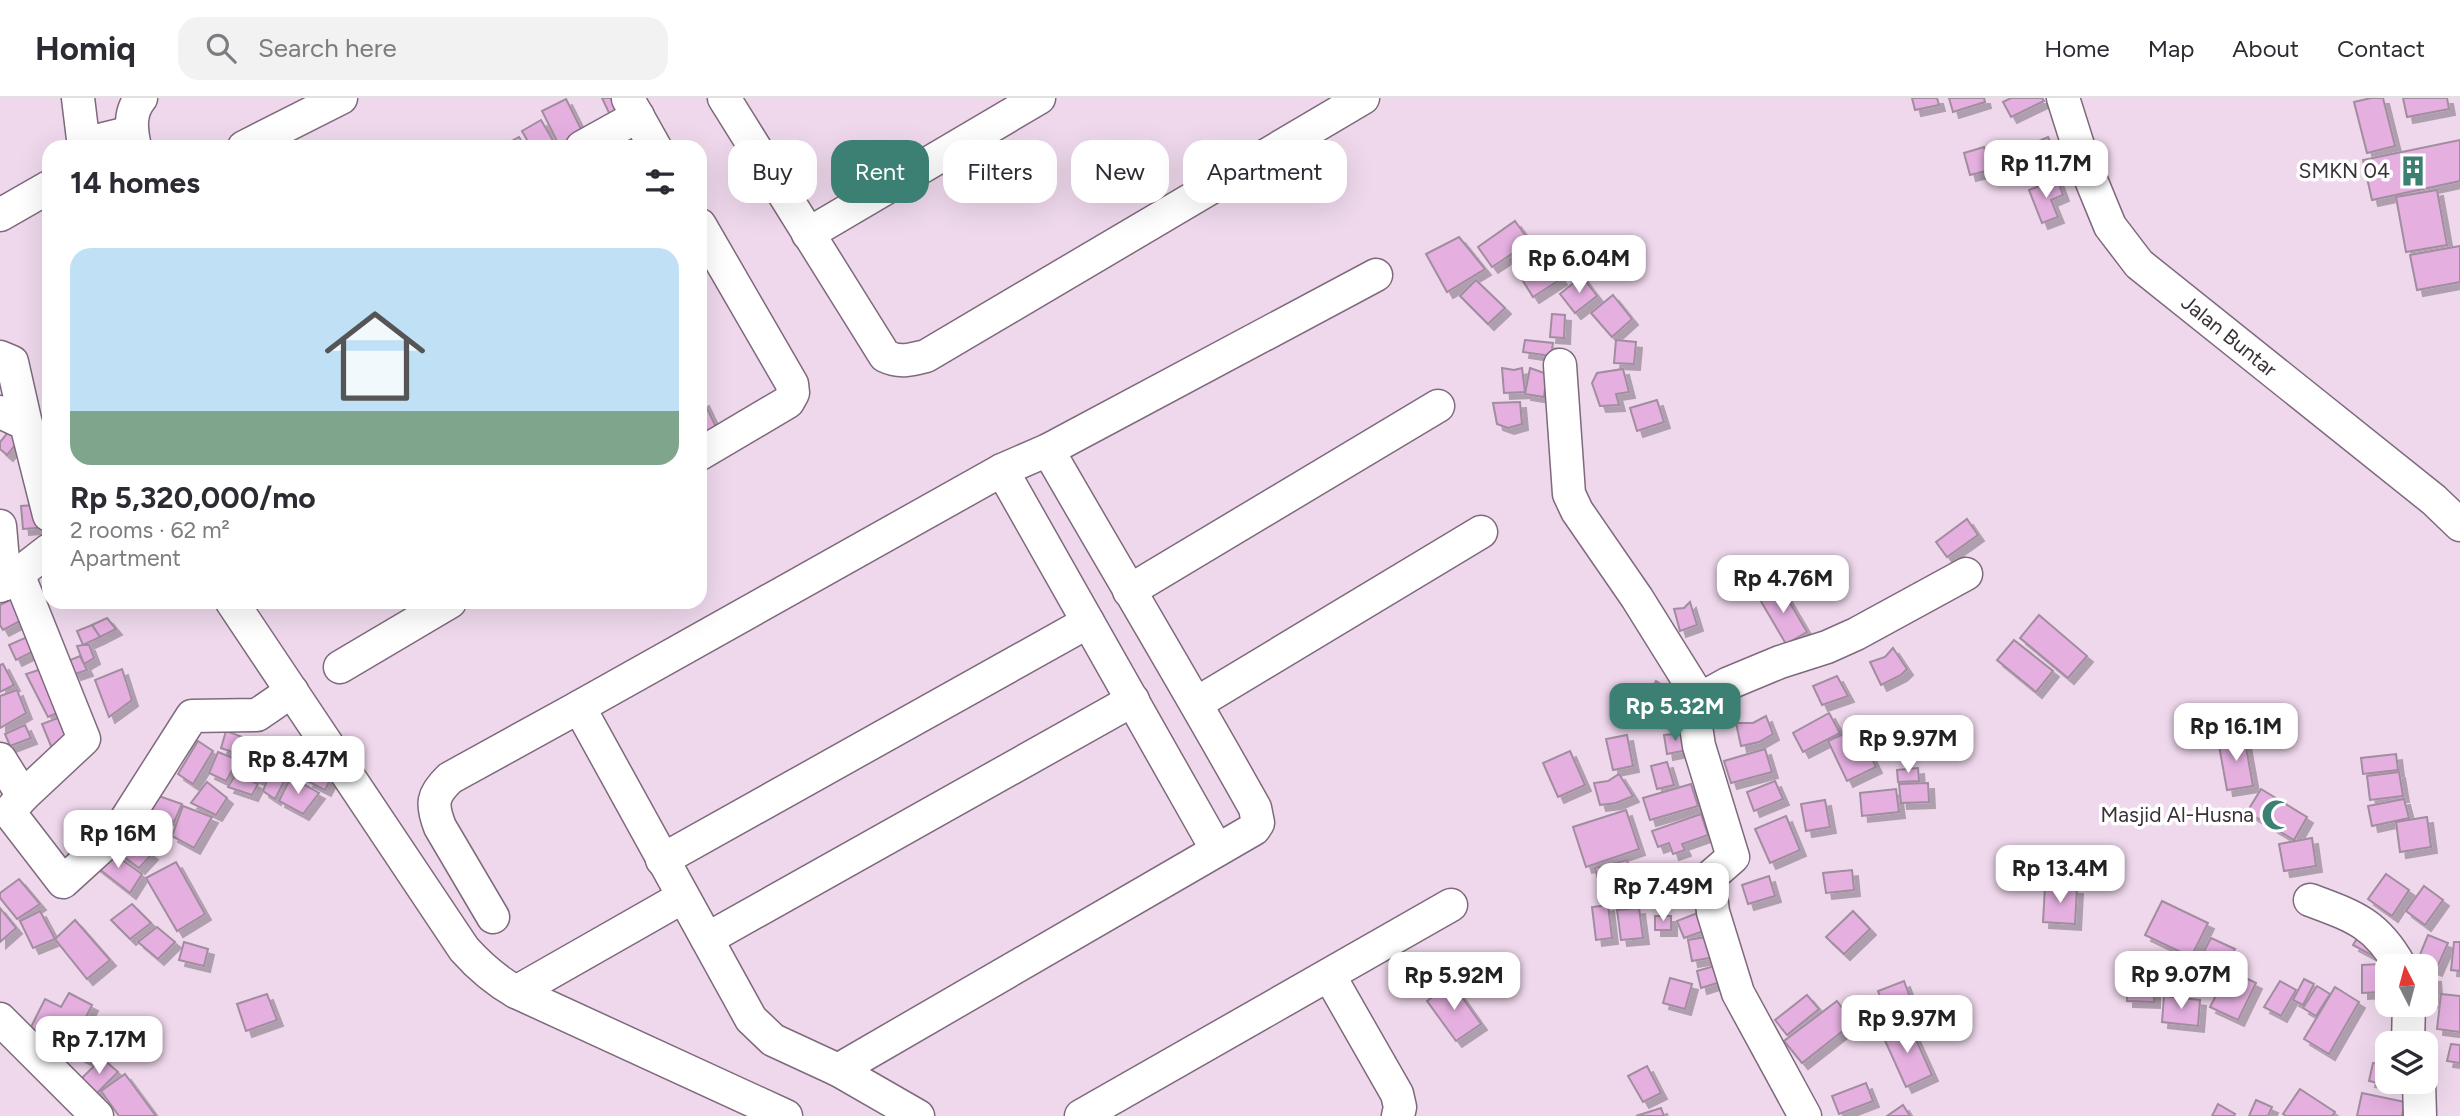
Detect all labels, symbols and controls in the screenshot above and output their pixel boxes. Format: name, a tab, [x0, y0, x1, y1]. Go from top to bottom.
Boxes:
search box	[178, 17, 668, 80]
text: Homiq	[35, 29, 136, 68]
icon: search	[202, 29, 240, 67]
text: Search here	[258, 32, 397, 64]
text: Home	[2044, 34, 2110, 63]
text: Map	[2148, 34, 2194, 63]
text: About	[2232, 34, 2299, 63]
text: Contact	[2337, 34, 2425, 63]
chip: Buy	[728, 140, 817, 203]
chip: Rent	[831, 140, 929, 203]
chip: Filters	[943, 140, 1057, 203]
chip: New	[1071, 140, 1169, 203]
chip: Apartment	[1183, 140, 1347, 203]
pin: Rp 11.7M	[1974, 140, 2118, 200]
text: Rp 11.7M	[2000, 149, 2092, 177]
building icon: SMKN 04	[2396, 154, 2430, 188]
place label: SMKN 04	[2299, 158, 2390, 183]
icon: filters	[641, 163, 679, 201]
text: 14 homes	[70, 164, 200, 201]
pin: Rp 6.04M	[1507, 236, 1651, 295]
text: Rp 6.04M	[1528, 244, 1630, 272]
street label: Jalan Buntar	[2176, 289, 2282, 382]
icon: home	[312, 293, 438, 419]
text: Rp 5,320,000/mo	[70, 479, 316, 516]
text: 2 rooms · 62 m²	[70, 516, 230, 544]
text: Apartment	[70, 544, 181, 572]
pin: Rp 4.76M	[1711, 556, 1855, 615]
text: Rp 4.76M	[1733, 564, 1833, 592]
pin: Rp 5.32M	[1603, 684, 1747, 743]
text: Rp 5.32M	[1625, 692, 1725, 720]
pin: Rp 16.1M	[2164, 704, 2308, 763]
text: Rp 16.1M	[2190, 712, 2282, 740]
pin: Rp 9.97M	[1836, 716, 1980, 775]
text: Rp 9.97M	[1858, 724, 1958, 752]
pin: Rp 8.47M	[226, 736, 370, 796]
text: Rp 8.47M	[248, 745, 348, 773]
mosque icon: Masjid Al-Husna	[2260, 798, 2294, 832]
place label: Masjid Al-Husna	[2100, 802, 2254, 827]
pin: Rp 16M	[61, 810, 175, 870]
text: Rp 16M	[80, 819, 156, 847]
pin: Rp 13.4M	[1988, 846, 2132, 905]
text: Rp 13.4M	[2012, 854, 2108, 882]
pin: Rp 7.49M	[1591, 864, 1735, 923]
text: Rp 7.49M	[1613, 872, 1713, 900]
pin: Rp 9.07M	[2109, 951, 2253, 1011]
pin: Rp 5.92M	[1382, 953, 1526, 1012]
north arrow	[2375, 954, 2438, 1017]
map controls	[2375, 954, 2438, 1094]
text: Rp 9.07M	[2131, 960, 2231, 988]
text: Rp 5.92M	[1404, 961, 1504, 989]
pin: Rp 9.97M	[1835, 996, 1979, 1055]
text: Rp 9.97M	[1857, 1004, 1957, 1032]
pin: Rp 7.17M	[27, 1016, 171, 1076]
text: Rp 7.17M	[52, 1025, 146, 1053]
button: layers	[2375, 1031, 2438, 1094]

